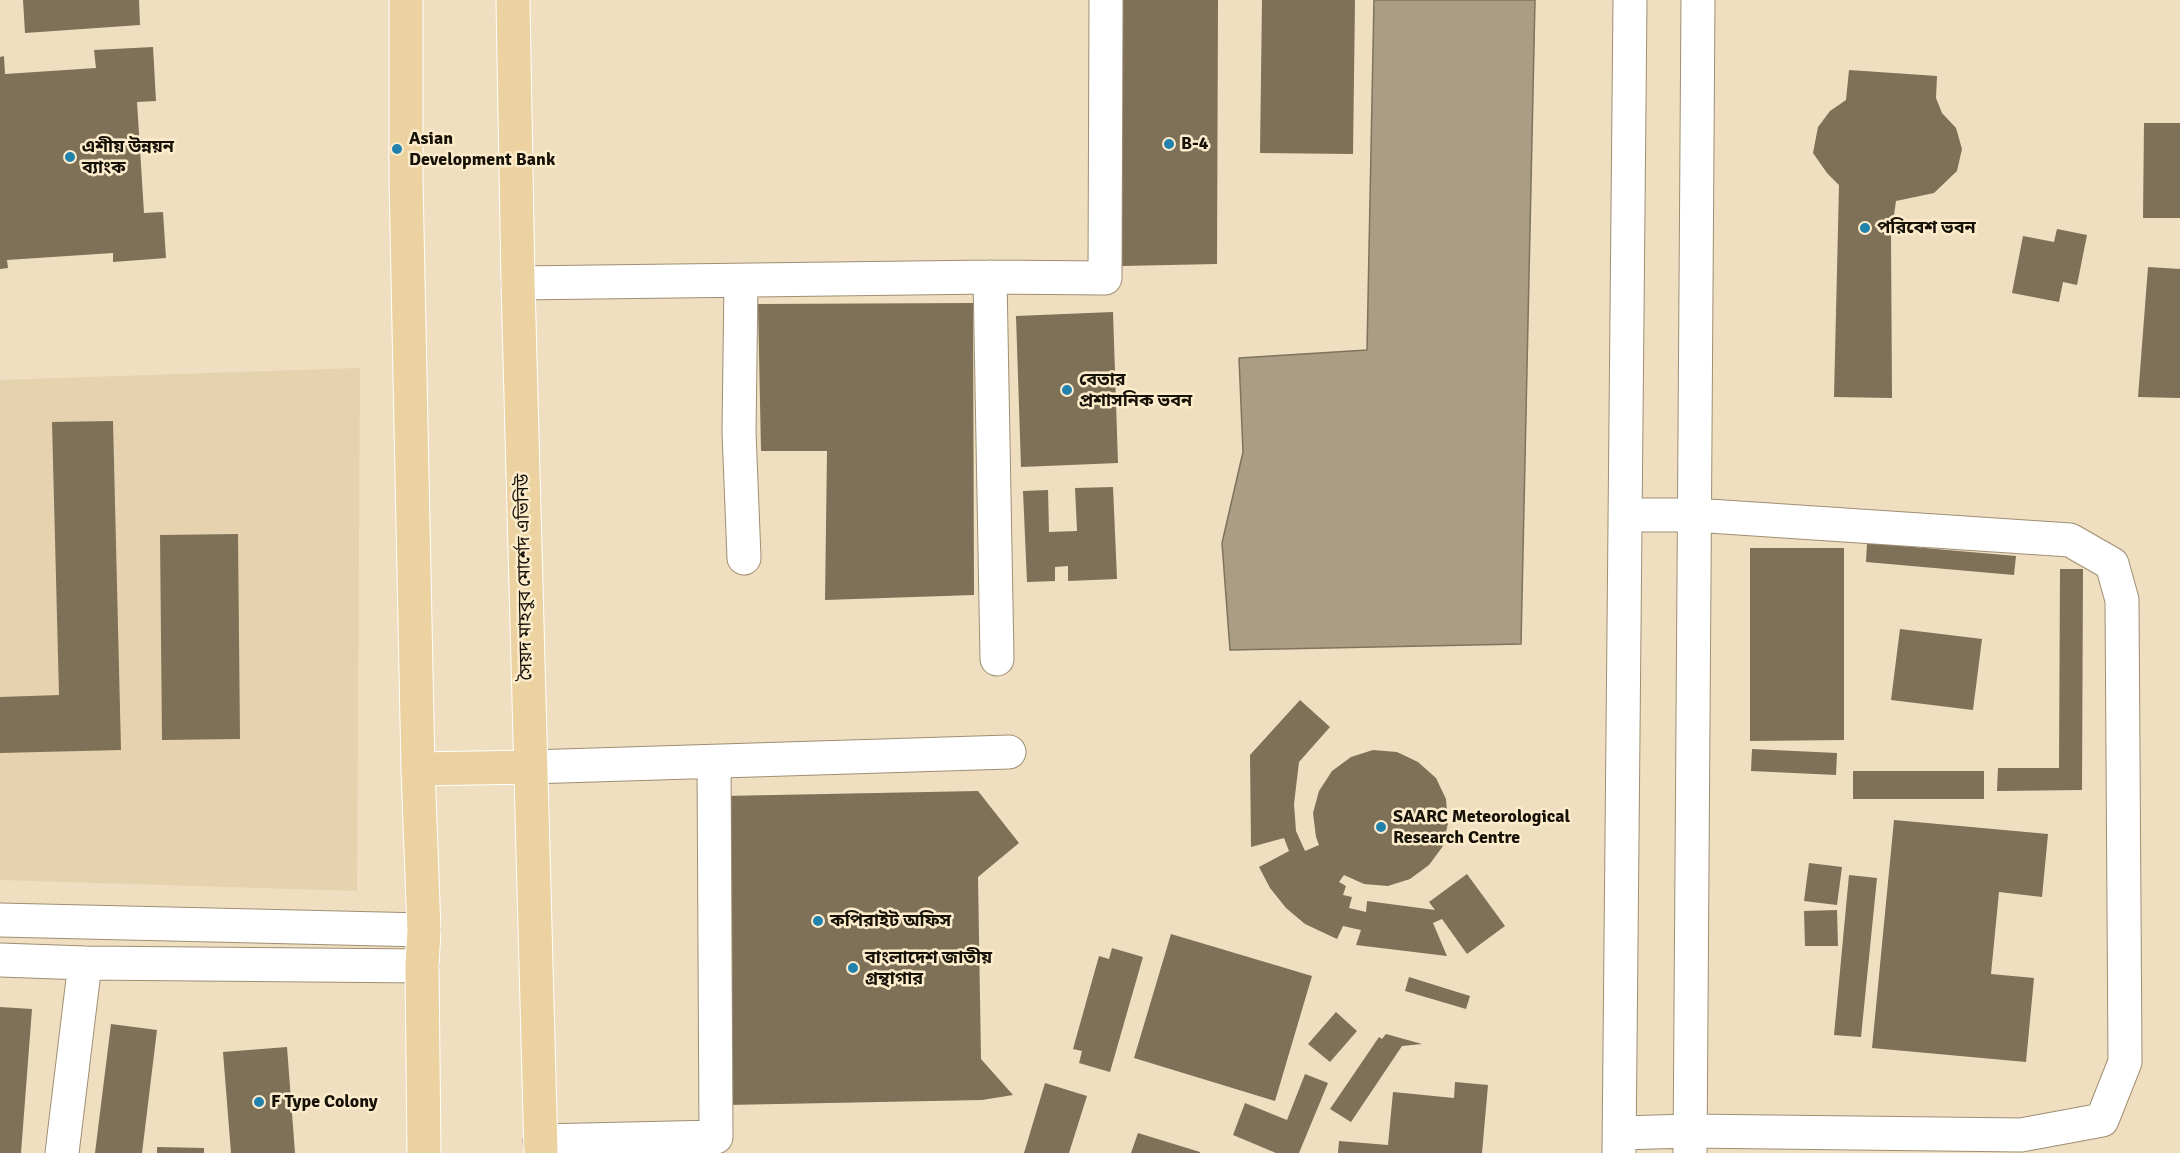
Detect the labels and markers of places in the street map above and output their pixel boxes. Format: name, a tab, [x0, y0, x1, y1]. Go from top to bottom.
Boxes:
place label: Asian Development Bank	[409, 128, 555, 170]
place label: B-4	[1181, 133, 1209, 155]
place label: এশীয় উন্নয়ন ব্যাংক	[82, 136, 174, 178]
marker: B-4	[1162, 137, 1176, 151]
marker: Asian Development Bank	[390, 142, 404, 156]
marker: এশীয় উন্নয়ন ব্যাংক	[63, 150, 77, 164]
place label: পরিবেশ ভবন	[1877, 217, 1976, 239]
marker: পরিবেশ ভবন	[1858, 221, 1872, 235]
place label: বেতার প্রশাসনিক ভবন	[1079, 369, 1192, 412]
marker: বেতার প্রশাসনিক ভবন	[1060, 383, 1074, 397]
place label: SAARC Meteorological Research Centre	[1393, 806, 1570, 848]
marker: SAARC Meteorological Research Centre	[1374, 820, 1388, 834]
place label: কপিরাইট অফিস	[830, 910, 951, 932]
marker: কপিরাইট অফিস	[811, 914, 825, 928]
place label: বাংলাদেশ জাতীয় গ্রন্থাগার	[865, 947, 992, 990]
marker: বাংলাদেশ জাতীয় গ্রন্থাগার	[846, 961, 860, 975]
place label: F Type Colony	[271, 1091, 378, 1113]
marker: F Type Colony	[252, 1095, 266, 1109]

